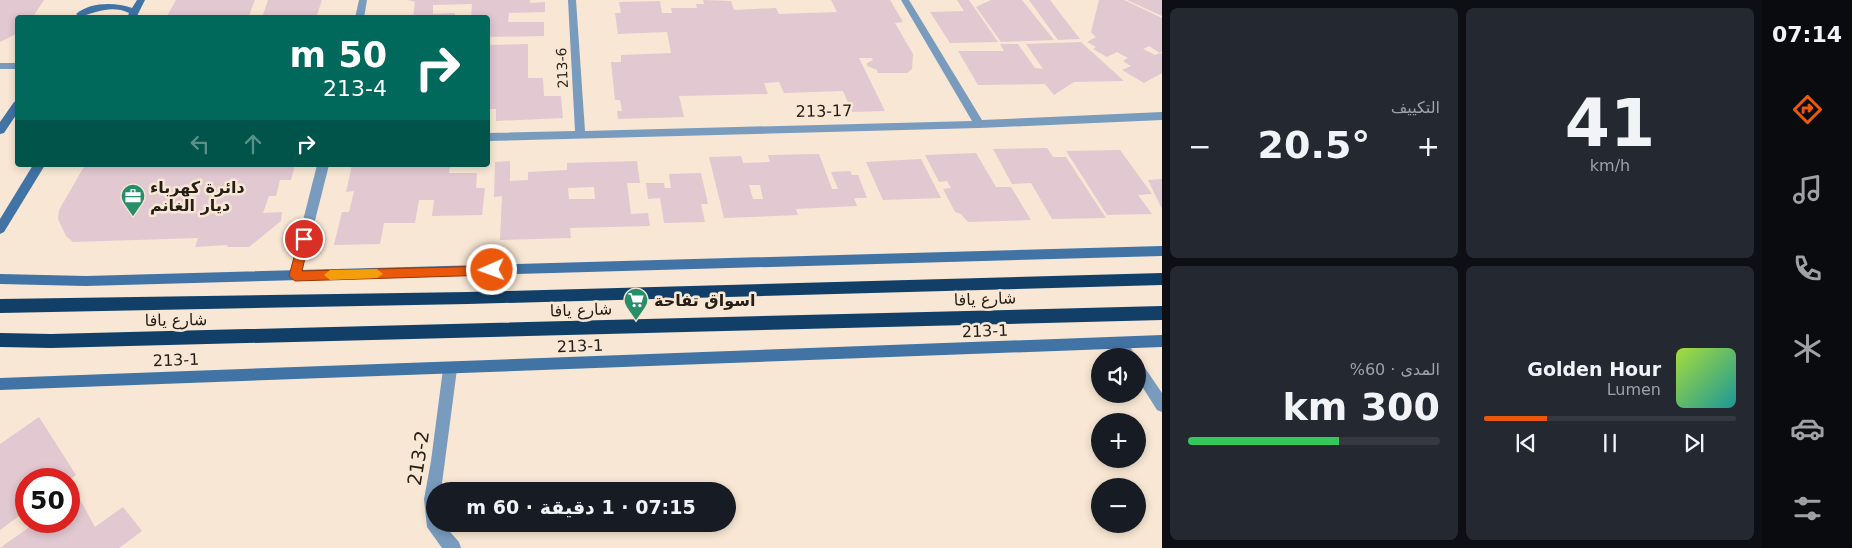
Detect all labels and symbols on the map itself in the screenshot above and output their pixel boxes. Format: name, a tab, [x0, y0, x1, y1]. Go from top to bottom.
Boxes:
street label: 213-6	[553, 47, 571, 89]
street label: 213-17	[796, 101, 852, 121]
place label: دائرة كهرباء ديار الغانم	[150, 178, 245, 215]
office icon: دائرة كهرباء ديار الغانم	[120, 183, 146, 217]
pin	[283, 218, 325, 260]
position arrow	[465, 243, 517, 295]
supermarket icon: اسواق تفاحة	[623, 287, 649, 321]
street label: شارع يافا	[953, 288, 1017, 311]
place label: اسواق تفاحة	[654, 291, 755, 310]
street label: شارع يافا	[549, 299, 613, 322]
street label: شارع يافا	[145, 310, 207, 331]
street label: 213-1	[961, 321, 1009, 341]
street label: 213-1	[556, 336, 604, 356]
street label: 213-1	[152, 350, 200, 370]
street label: 213-2	[403, 429, 433, 487]
speed limit sign: 50	[15, 468, 80, 533]

